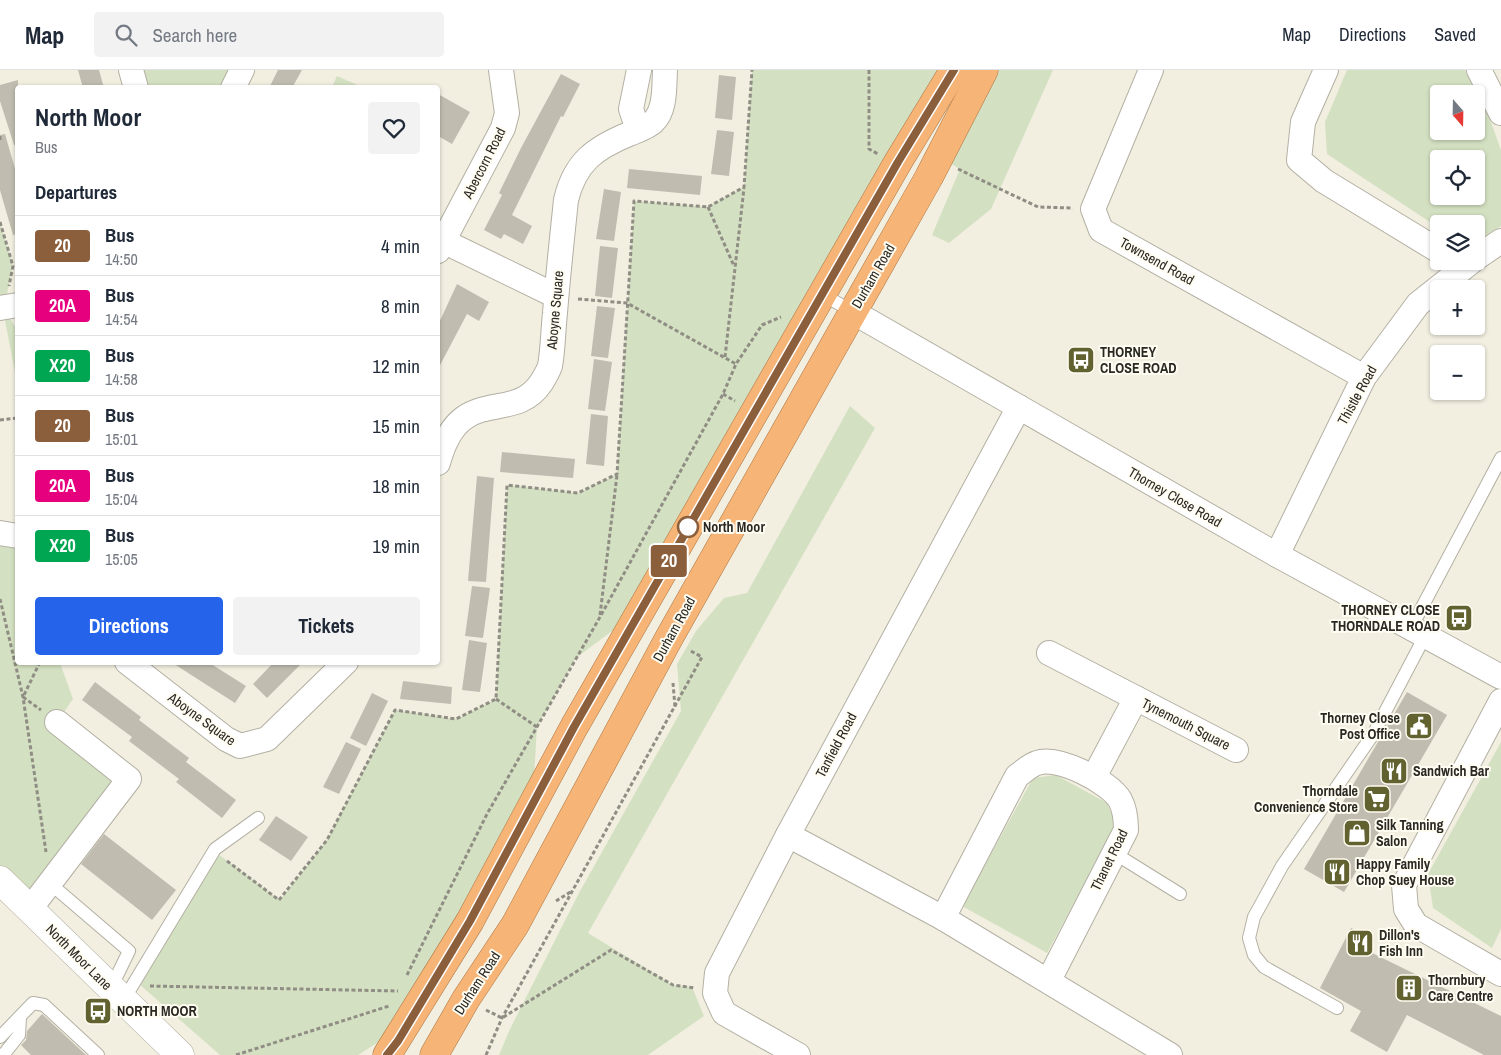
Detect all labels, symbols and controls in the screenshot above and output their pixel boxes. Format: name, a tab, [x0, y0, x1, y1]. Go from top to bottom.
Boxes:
search box	[94, 12, 444, 57]
text: Map	[25, 19, 64, 51]
icon: search	[112, 21, 140, 49]
text: Search here	[152, 22, 237, 48]
text: Map	[1282, 22, 1311, 47]
text: Directions	[1339, 22, 1406, 47]
text: Saved	[1434, 22, 1476, 47]
north arrow	[1430, 85, 1485, 140]
map controls	[1430, 85, 1485, 400]
text: North Moor	[35, 101, 141, 133]
button: heart	[368, 102, 420, 154]
street label: Abercorn Road	[458, 125, 510, 202]
text: Bus	[35, 136, 58, 158]
button: locate	[1430, 150, 1485, 205]
text: Departures	[35, 179, 117, 205]
button: layers	[1430, 215, 1485, 270]
text: Bus	[105, 222, 134, 248]
text: 20	[54, 233, 71, 258]
text: 4 min	[381, 233, 420, 259]
street label: Townsend Road	[1117, 233, 1197, 289]
street label: Durham Road	[847, 241, 899, 311]
text: 14:50	[105, 248, 138, 270]
street label: Aboyne Square	[542, 270, 567, 351]
button: +	[1430, 280, 1485, 335]
text: Bus	[105, 282, 134, 308]
text: 20A	[49, 293, 76, 318]
text: 8 min	[381, 293, 420, 319]
text: 14:54	[105, 308, 138, 330]
text: Bus	[105, 342, 134, 368]
place label: THORNEY CLOSE ROAD	[1100, 343, 1177, 377]
bus stop icon: THORNEY CLOSE ROAD	[1066, 345, 1096, 375]
button: −	[1430, 345, 1485, 400]
text: X20	[49, 353, 76, 378]
text: 12 min	[372, 353, 420, 379]
street label: Thistle Road	[1333, 362, 1381, 428]
text: 14:58	[105, 368, 138, 390]
text: Bus	[105, 402, 134, 428]
text: 20	[54, 413, 71, 438]
text: 15 min	[372, 413, 420, 439]
text: 15:01	[105, 428, 138, 450]
text: Bus	[105, 462, 134, 488]
street label: Thorney Close Road	[1125, 463, 1225, 531]
text: 20A	[49, 473, 76, 498]
text: 18 min	[372, 473, 420, 499]
text: 15:04	[105, 488, 138, 510]
marker: North Moor	[677, 516, 699, 538]
place label: North Moor	[703, 518, 765, 536]
text: Bus	[105, 522, 134, 548]
text: X20	[49, 533, 76, 558]
text: 19 min	[372, 533, 420, 559]
line badge: 20	[646, 545, 692, 577]
text: 15:05	[105, 548, 138, 570]
text: 20	[661, 548, 677, 573]
street label: Durham Road	[649, 593, 699, 665]
button: Directions	[35, 597, 223, 655]
button: Tickets	[233, 597, 420, 655]
place label: THORNEY CLOSE THORNDALE ROAD	[1331, 601, 1440, 635]
bus stop icon: THORNEY CLOSE THORNDALE ROAD	[1444, 603, 1474, 633]
street label: Aboyne Square	[164, 688, 239, 750]
street label: Tynemouth Square	[1139, 694, 1233, 754]
street label: Tanfield Road	[811, 709, 861, 781]
place label: Thorney Close Post Office	[1320, 709, 1400, 743]
public building icon: Thorney Close Post Office	[1404, 711, 1434, 741]
restaurant icon: Sandwich Bar	[1379, 756, 1409, 786]
place label: Sandwich Bar	[1413, 762, 1489, 780]
place label: Thorndale Convenience Store	[1254, 782, 1358, 816]
supermarket icon: Thorndale Convenience Store	[1362, 784, 1392, 814]
place label: Silk Tanning Salon	[1376, 816, 1443, 850]
shop icon: Silk Tanning Salon	[1342, 818, 1372, 848]
street label: Thanet Road	[1086, 826, 1132, 894]
place label: Happy Family Chop Suey House	[1356, 855, 1454, 889]
restaurant icon: Happy Family Chop Suey House	[1322, 857, 1352, 887]
street label: North Moor Lane	[42, 920, 116, 994]
place label: Dillon's Fish Inn	[1379, 926, 1423, 960]
restaurant icon: Dillon's Fish Inn	[1345, 928, 1375, 958]
street label: Durham Road	[450, 948, 504, 1018]
place label: Thornbury Care Centre	[1428, 971, 1493, 1005]
building icon: Thornbury Care Centre	[1394, 973, 1424, 1003]
bus stop icon: NORTH MOOR	[83, 996, 113, 1026]
place label: NORTH MOOR	[117, 1002, 197, 1020]

